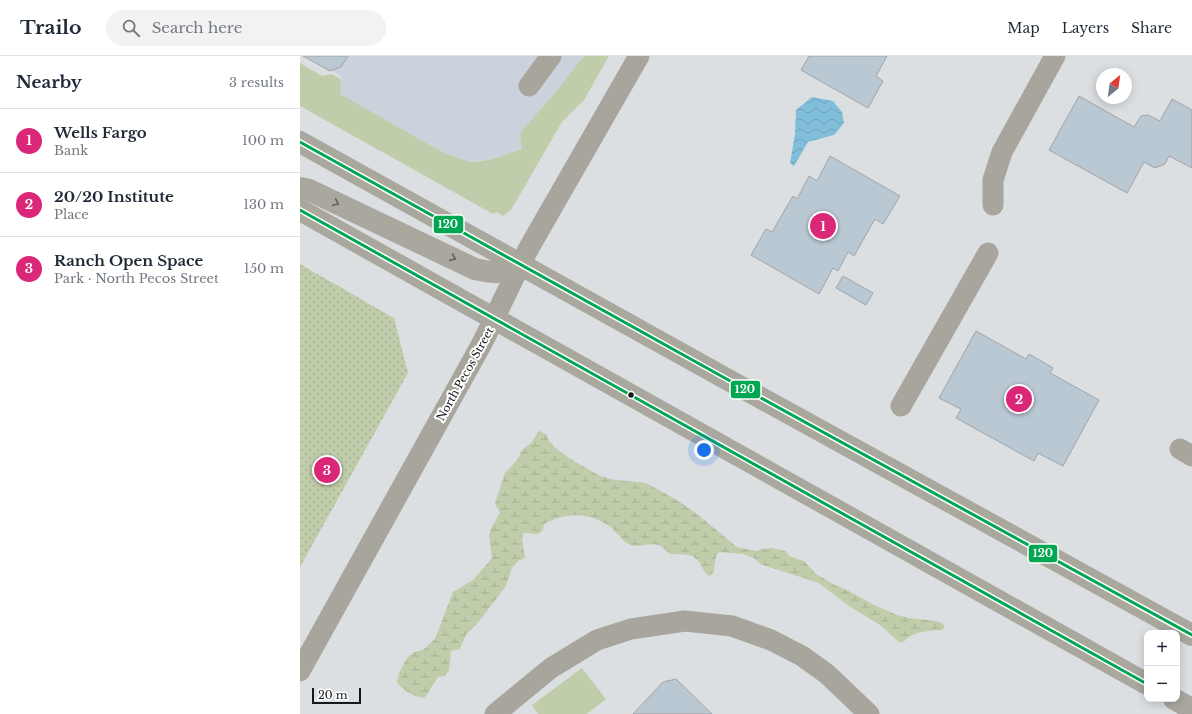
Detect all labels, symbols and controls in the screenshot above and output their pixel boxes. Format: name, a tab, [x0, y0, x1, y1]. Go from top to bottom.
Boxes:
search box	[106, 10, 386, 46]
text: Trailo	[20, 16, 82, 39]
icon: search	[120, 17, 142, 39]
text: Search here	[152, 18, 242, 37]
text: Map	[1007, 19, 1040, 37]
text: Layers	[1062, 19, 1109, 37]
text: Share	[1131, 19, 1172, 37]
north arrow	[1096, 68, 1132, 104]
text: Nearby	[16, 72, 82, 93]
text: 3 results	[229, 74, 284, 91]
text: Wells Fargo	[54, 123, 147, 142]
text: 1	[26, 132, 32, 149]
text: 100 m	[242, 132, 284, 149]
text: Bank	[54, 142, 88, 159]
text: 20/20 Institute	[54, 187, 174, 206]
text: 2	[25, 196, 33, 213]
text: 130 m	[243, 196, 284, 213]
one-way arrow	[331, 198, 339, 206]
text: Place	[54, 206, 89, 223]
pin: 1	[810, 211, 836, 241]
line badge: 120	[433, 215, 464, 234]
text: 120	[438, 217, 458, 231]
text: Ranch Open Space	[54, 251, 203, 270]
one-way arrow	[449, 253, 457, 261]
text: 3	[25, 260, 33, 277]
text: 150 m	[244, 260, 284, 277]
text: Park · North Pecos Street	[54, 270, 219, 287]
street label: North Pecos Street	[433, 324, 497, 423]
line badge: 120	[730, 380, 761, 399]
text: 120	[735, 382, 755, 396]
pin: 2	[1006, 384, 1032, 414]
unlabelled marker	[626, 390, 636, 400]
your location	[694, 440, 714, 460]
pin: 3	[314, 455, 340, 485]
line badge: 120	[1028, 544, 1058, 563]
text: 120	[1033, 546, 1053, 560]
map controls	[1144, 630, 1180, 702]
button: +	[1144, 630, 1180, 666]
button: −	[1144, 666, 1180, 702]
scale bar	[312, 686, 361, 705]
text: 20 m	[318, 688, 348, 702]

